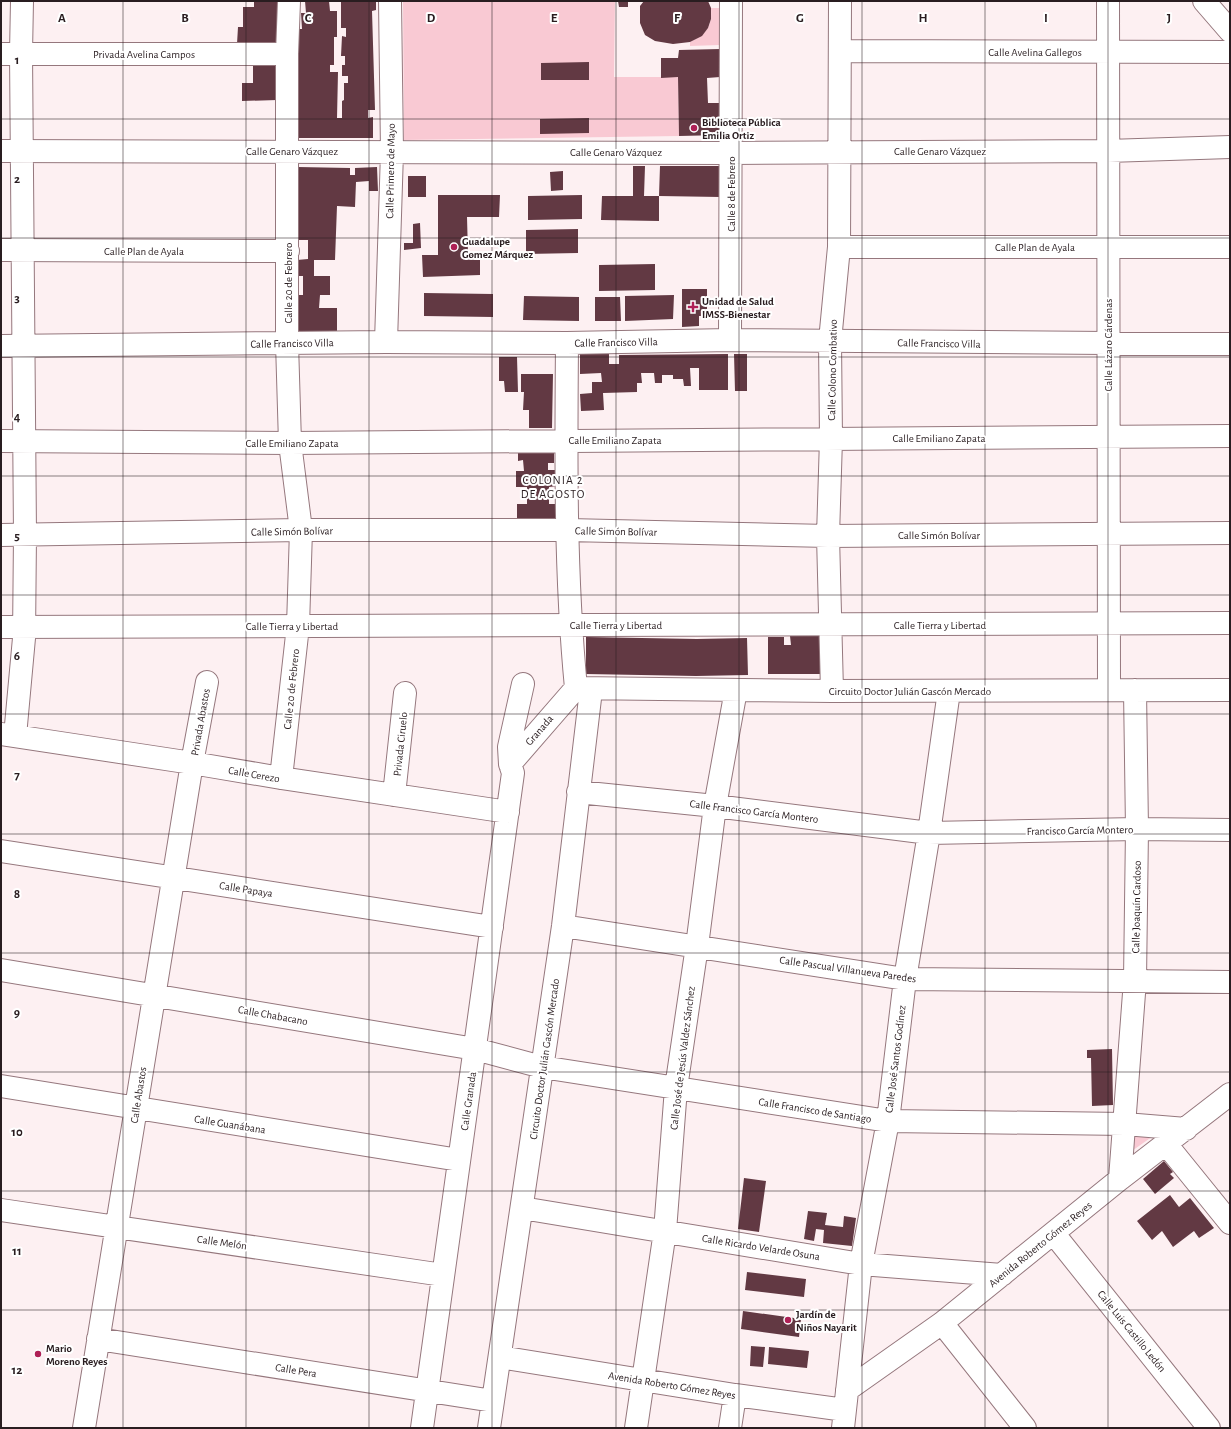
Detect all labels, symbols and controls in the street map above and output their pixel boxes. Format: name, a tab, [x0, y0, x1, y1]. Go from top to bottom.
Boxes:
text: A	[58, 12, 66, 25]
text: B	[181, 12, 189, 25]
text: C	[305, 12, 312, 25]
text: D	[427, 12, 436, 25]
text: E	[551, 12, 558, 25]
text: F	[674, 12, 681, 25]
text: G	[796, 12, 804, 25]
text: H	[918, 12, 928, 25]
text: I	[1044, 12, 1048, 25]
text: J	[1167, 12, 1171, 25]
street label: Calle Avelina Gallegos	[988, 47, 1082, 58]
street label: Privada Avelina Campos	[93, 49, 195, 60]
text: 1	[15, 54, 19, 67]
place label: Biblioteca Pública Emilia Ortiz	[702, 117, 781, 141]
street label: Calle Primero de Mayo	[384, 123, 397, 219]
marker: Biblioteca Pública Emilia Ortiz	[689, 123, 699, 133]
street label: Calle Genaro Vázquez	[246, 146, 338, 157]
street label: Calle Genaro Vázquez	[894, 146, 986, 157]
street label: Calle Genaro Vázquez	[570, 147, 662, 158]
street label: Calle 8 de Febrero	[726, 156, 737, 232]
text: 2	[14, 173, 20, 186]
place label: Guadalupe Gomez Márquez	[462, 236, 534, 260]
marker: Guadalupe Gomez Márquez	[449, 242, 459, 252]
street label: Calle Plan de Ayala	[995, 242, 1075, 253]
street label: Calle 20 de Febrero	[283, 243, 294, 323]
street label: Calle Plan de Ayala	[104, 246, 184, 257]
text: 3	[14, 292, 20, 305]
place label: Unidad de Salud IMSS-Bienestar	[702, 296, 774, 320]
street label: Calle Lázaro Cárdenas	[1103, 299, 1114, 391]
marker: Unidad de Salud IMSS-Bienestar	[687, 301, 699, 313]
street label: Calle Colono Combativo	[826, 319, 839, 421]
street label: Calle Francisco Villa	[574, 336, 658, 349]
street label: Calle Francisco Villa	[250, 337, 334, 350]
street label: Calle Francisco Villa	[897, 337, 981, 350]
text: 4	[14, 411, 21, 424]
street label: Calle Emiliano Zapata	[892, 433, 986, 444]
street label: Calle Emiliano Zapata	[568, 435, 662, 446]
street label: Calle Emiliano Zapata	[245, 438, 339, 449]
district label: COLONIA 2 DE AGOSTO	[521, 474, 585, 500]
street label: Calle Simón Bolívar	[251, 525, 334, 538]
street label: Calle Simón Bolívar	[575, 525, 658, 538]
text: 5	[14, 530, 20, 543]
street label: Calle Simón Bolívar	[898, 530, 981, 541]
street label: Calle Tierra y Libertad	[570, 620, 663, 631]
street label: Calle Tierra y Libertad	[894, 620, 987, 631]
street label: Calle Tierra y Libertad	[246, 621, 339, 632]
street label: Calle 20 de Febrero	[282, 648, 301, 730]
text: 6	[14, 650, 20, 663]
street label: Circuito Doctor Julián Gascón Mercado	[829, 686, 991, 697]
street label: Privada Abastos	[189, 688, 212, 756]
street label: Privada Ciruelo	[392, 711, 409, 777]
street label: Granada	[523, 713, 555, 748]
street label: Calle Cerezo	[227, 765, 281, 784]
text: 7	[14, 769, 20, 782]
street label: Calle Francisco García Montero	[689, 798, 819, 825]
street label: Francisco García Montero	[1027, 824, 1133, 837]
street label: Calle Joaquín Cardoso	[1130, 860, 1143, 954]
street label: Calle Papaya	[219, 880, 273, 899]
text: 8	[14, 888, 20, 901]
street label: Calle Pascual Villanueva Paredes	[779, 954, 917, 985]
street label: Circuito Doctor Julián Gascón Mercado	[528, 978, 561, 1140]
street label: Calle José de Jesús Valdez Sánchez	[668, 985, 697, 1131]
street label: Calle Chabacano	[237, 1004, 309, 1027]
street label: Calle José Santos Godínez	[883, 1004, 908, 1114]
text: 9	[14, 1007, 20, 1020]
street label: Calle Abastos	[129, 1066, 148, 1124]
street label: Calle Granada	[459, 1071, 478, 1131]
street label: Calle Francisco de Santiago	[758, 1096, 872, 1125]
street label: Calle Guanábana	[193, 1113, 266, 1136]
text: 10	[11, 1126, 23, 1139]
street label: Avenida Roberto Gómez Reyes	[987, 1200, 1094, 1289]
street label: Calle Ricardo Velarde Osuna	[701, 1233, 821, 1262]
street label: Calle Melón	[196, 1234, 248, 1251]
text: 11	[12, 1245, 22, 1258]
street label: Calle Luis Castillo Ledón	[1095, 1288, 1168, 1374]
place label: Jardín de Niños Nayarit	[796, 1309, 857, 1333]
marker: Jardín de Niños Nayarit	[783, 1315, 793, 1325]
place label: Mario Moreno Reyes	[46, 1343, 107, 1367]
marker: Mario Moreno Reyes	[33, 1349, 43, 1359]
street label: Calle Pera	[274, 1362, 318, 1379]
text: 12	[12, 1364, 22, 1377]
street label: Avenida Roberto Gómez Reyes	[607, 1370, 736, 1401]

